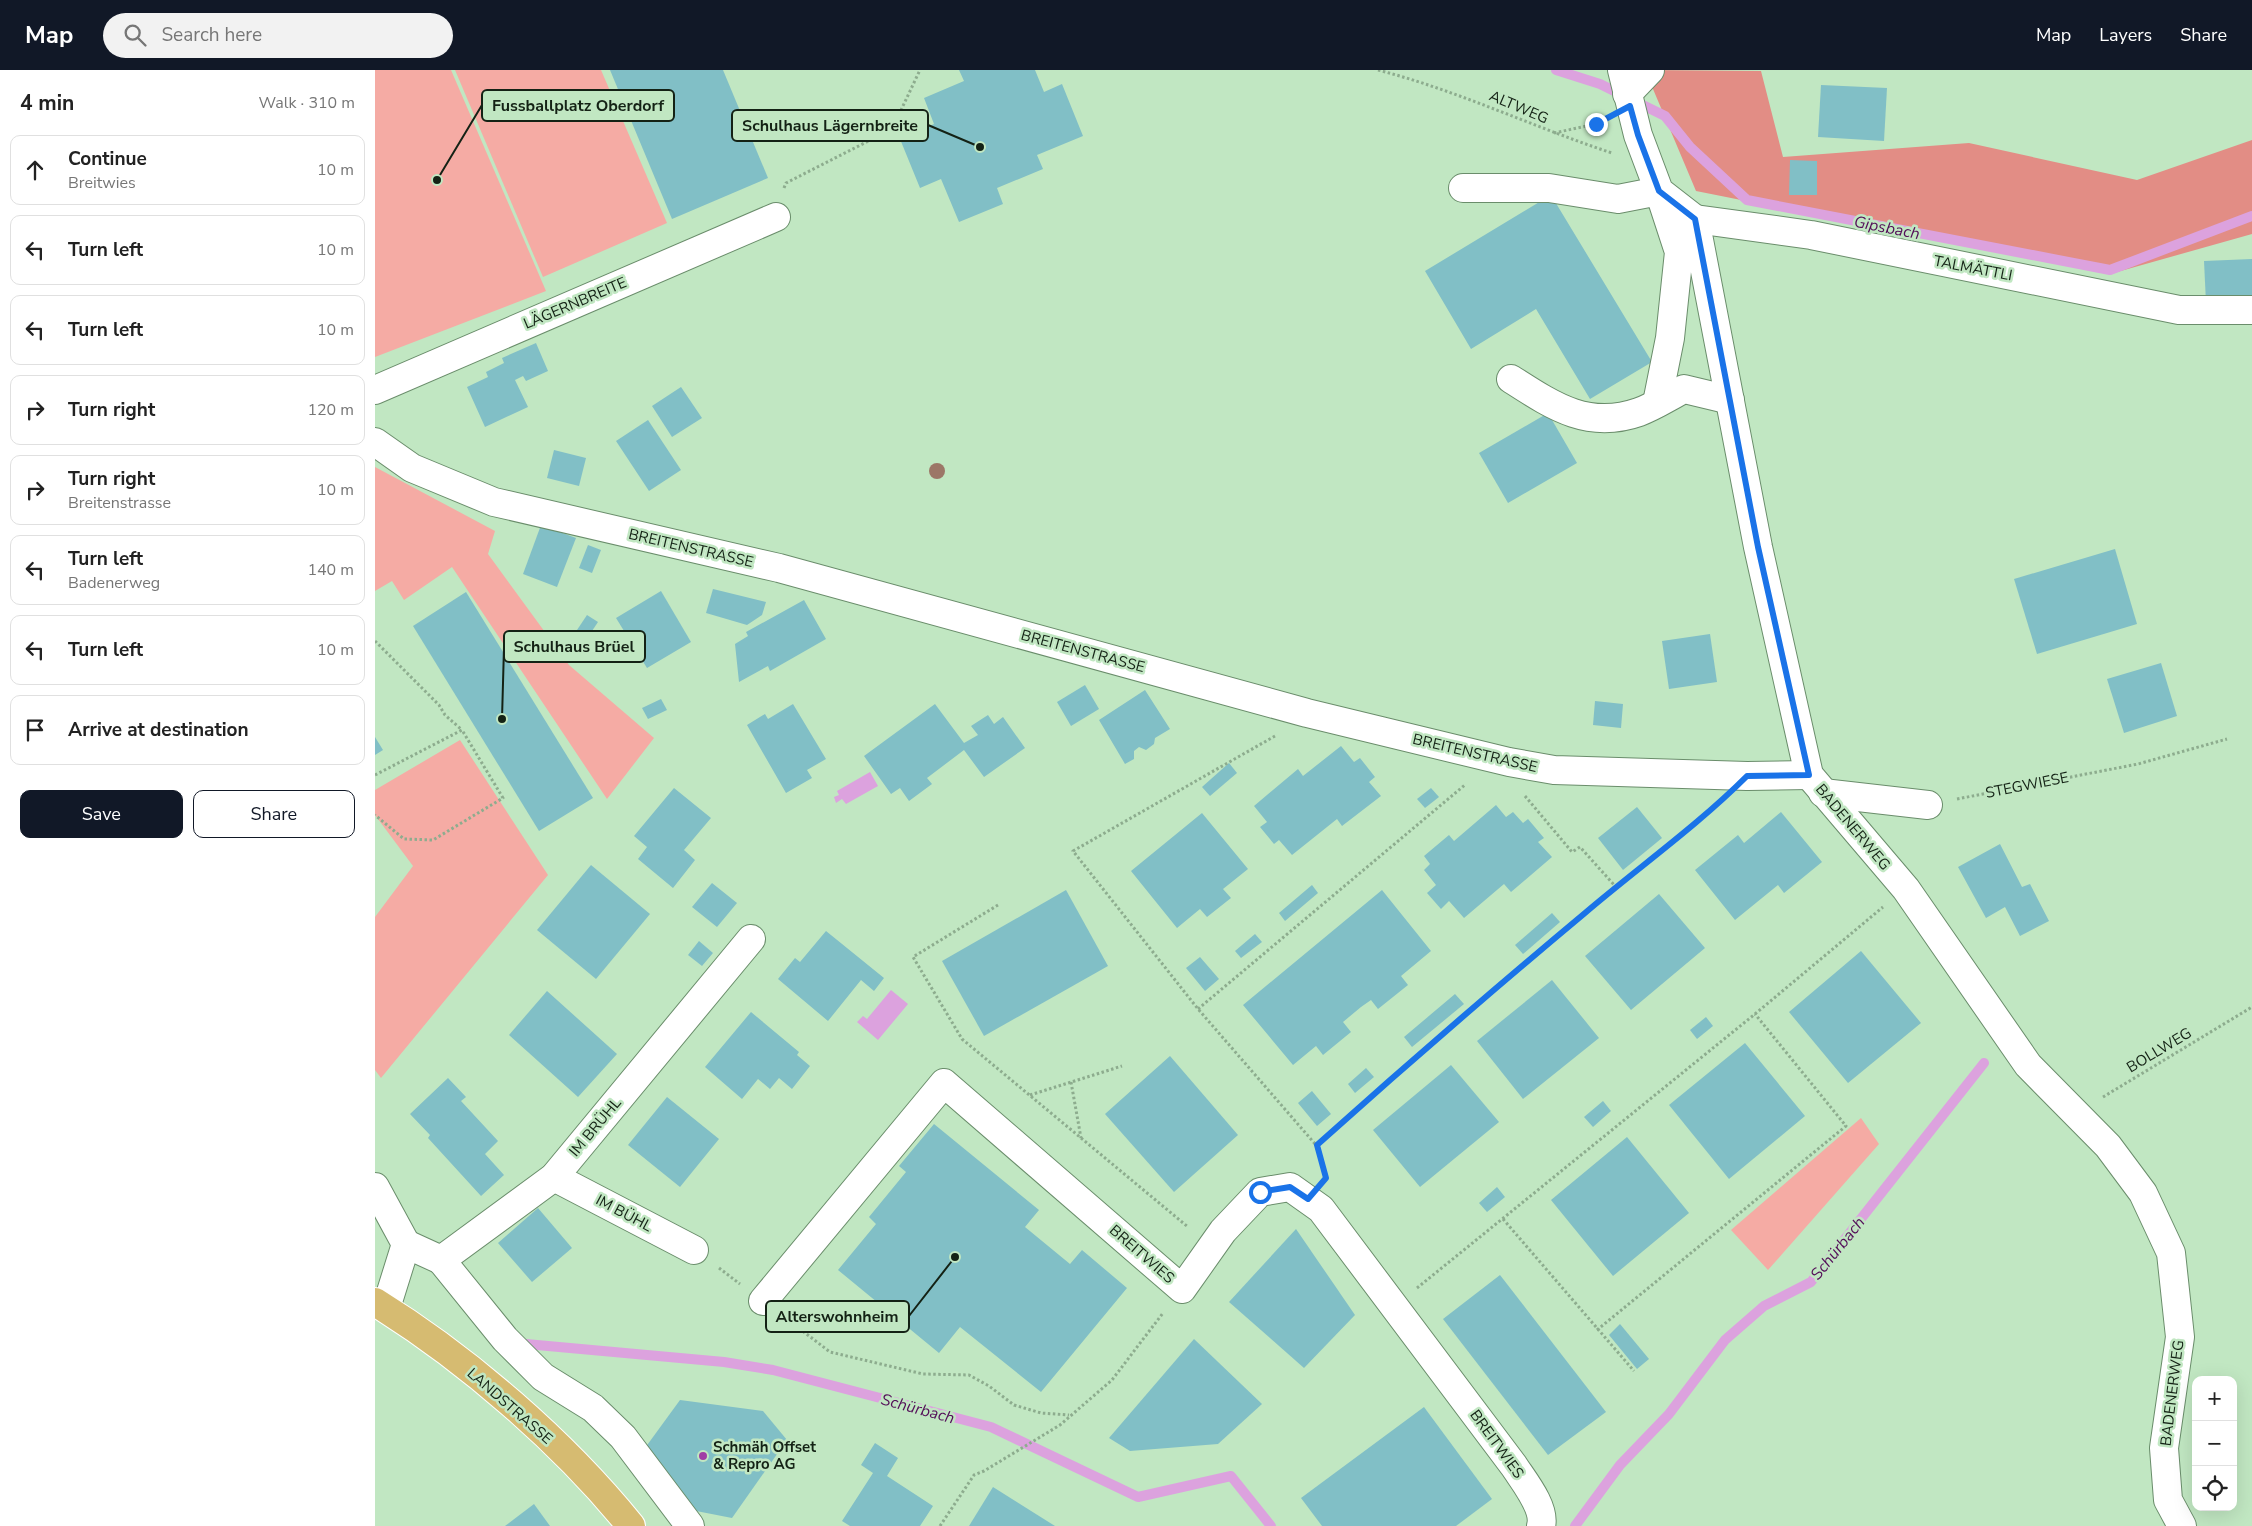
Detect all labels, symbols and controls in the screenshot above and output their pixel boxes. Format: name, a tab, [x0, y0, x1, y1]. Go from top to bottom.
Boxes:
search box	[103, 13, 453, 58]
text: Map	[25, 19, 73, 51]
icon: search	[121, 21, 149, 49]
text: Search here	[161, 22, 262, 48]
text: Map	[2036, 23, 2071, 47]
text: Layers	[2099, 23, 2152, 47]
text: Share	[2180, 23, 2227, 47]
street label: ALTWEG	[1486, 86, 1552, 128]
text: 4 min	[20, 89, 74, 117]
callout: Fussballplatz Oberdorf	[482, 90, 674, 121]
text: Walk · 310 m	[259, 92, 355, 114]
text: Fussballplatz Oberdorf	[492, 95, 665, 117]
callout: Schulhaus Lägernbreite	[732, 110, 928, 141]
route end	[1585, 113, 1608, 136]
text: Schulhaus Lägernbreite	[742, 115, 918, 137]
text: Continue	[68, 146, 147, 172]
icon: ahead	[21, 156, 49, 184]
text: 10 m	[317, 159, 354, 181]
text: Breitwies	[68, 172, 136, 194]
water label: Gipsbach	[1852, 211, 1922, 245]
icon: left	[21, 236, 49, 264]
text: Turn left	[68, 237, 143, 263]
text: 10 m	[317, 239, 354, 261]
street label: TALMÄTTLI	[1932, 251, 2014, 285]
street label: LÄGERNBREITE	[521, 272, 629, 334]
icon: left	[21, 316, 49, 344]
text: Turn left	[68, 317, 143, 343]
text: 10 m	[317, 319, 354, 341]
icon: right	[21, 396, 49, 424]
text: Turn right	[68, 397, 155, 423]
text: 120 m	[307, 399, 354, 421]
text: Turn right	[68, 466, 155, 492]
icon: right	[21, 476, 49, 504]
text: 10 m	[317, 479, 354, 501]
text: Breitenstrasse	[68, 492, 171, 514]
street label: BREITENSTRASSE	[627, 524, 755, 572]
text: Turn left	[68, 546, 143, 572]
icon: left	[21, 556, 49, 584]
text: 140 m	[307, 559, 354, 581]
text: Badenerweg	[68, 572, 160, 594]
street label: BREITENSTRASSE	[1019, 625, 1147, 677]
callout: Schulhaus Brüel	[504, 631, 645, 662]
icon: left	[21, 636, 49, 664]
text: Schulhaus Brüel	[513, 636, 635, 658]
text: Turn left	[68, 637, 143, 663]
text: 10 m	[317, 639, 354, 661]
icon: arrive	[21, 716, 49, 744]
text: Arrive at destination	[68, 717, 249, 743]
street label: BREITENSTRASSE	[1411, 729, 1539, 777]
street label: STEGWIESE	[1984, 767, 2070, 803]
street label: BADENERWEG	[1811, 780, 1895, 874]
button: Save	[20, 790, 183, 838]
button: Share	[193, 790, 355, 838]
street label: BOLLWEG	[2123, 1023, 2195, 1077]
street label: IM BRÜHL	[564, 1093, 626, 1161]
route start	[1249, 1181, 1272, 1204]
street label: IM BÜHL	[592, 1190, 656, 1236]
water label: Schürbach	[1806, 1212, 1870, 1285]
street label: BREITWIES	[1105, 1220, 1179, 1288]
callout: Alterswohnheim	[766, 1301, 909, 1332]
text: Alterswohnheim	[776, 1306, 898, 1328]
street label: BADENERWEG	[2156, 1339, 2188, 1447]
street label: LANDSTRASSE	[463, 1363, 557, 1449]
map controls	[2192, 1376, 2237, 1511]
button: +	[2192, 1376, 2237, 1421]
water label: Schürbach	[878, 1389, 957, 1429]
street label: BREITWIES	[1465, 1406, 1529, 1482]
button: −	[2192, 1421, 2237, 1466]
place label: Schmäh Offset & Repro AG	[713, 1437, 816, 1474]
marker: Schmäh Offset & Repro AG	[697, 1450, 709, 1462]
button: locate	[2192, 1466, 2237, 1511]

